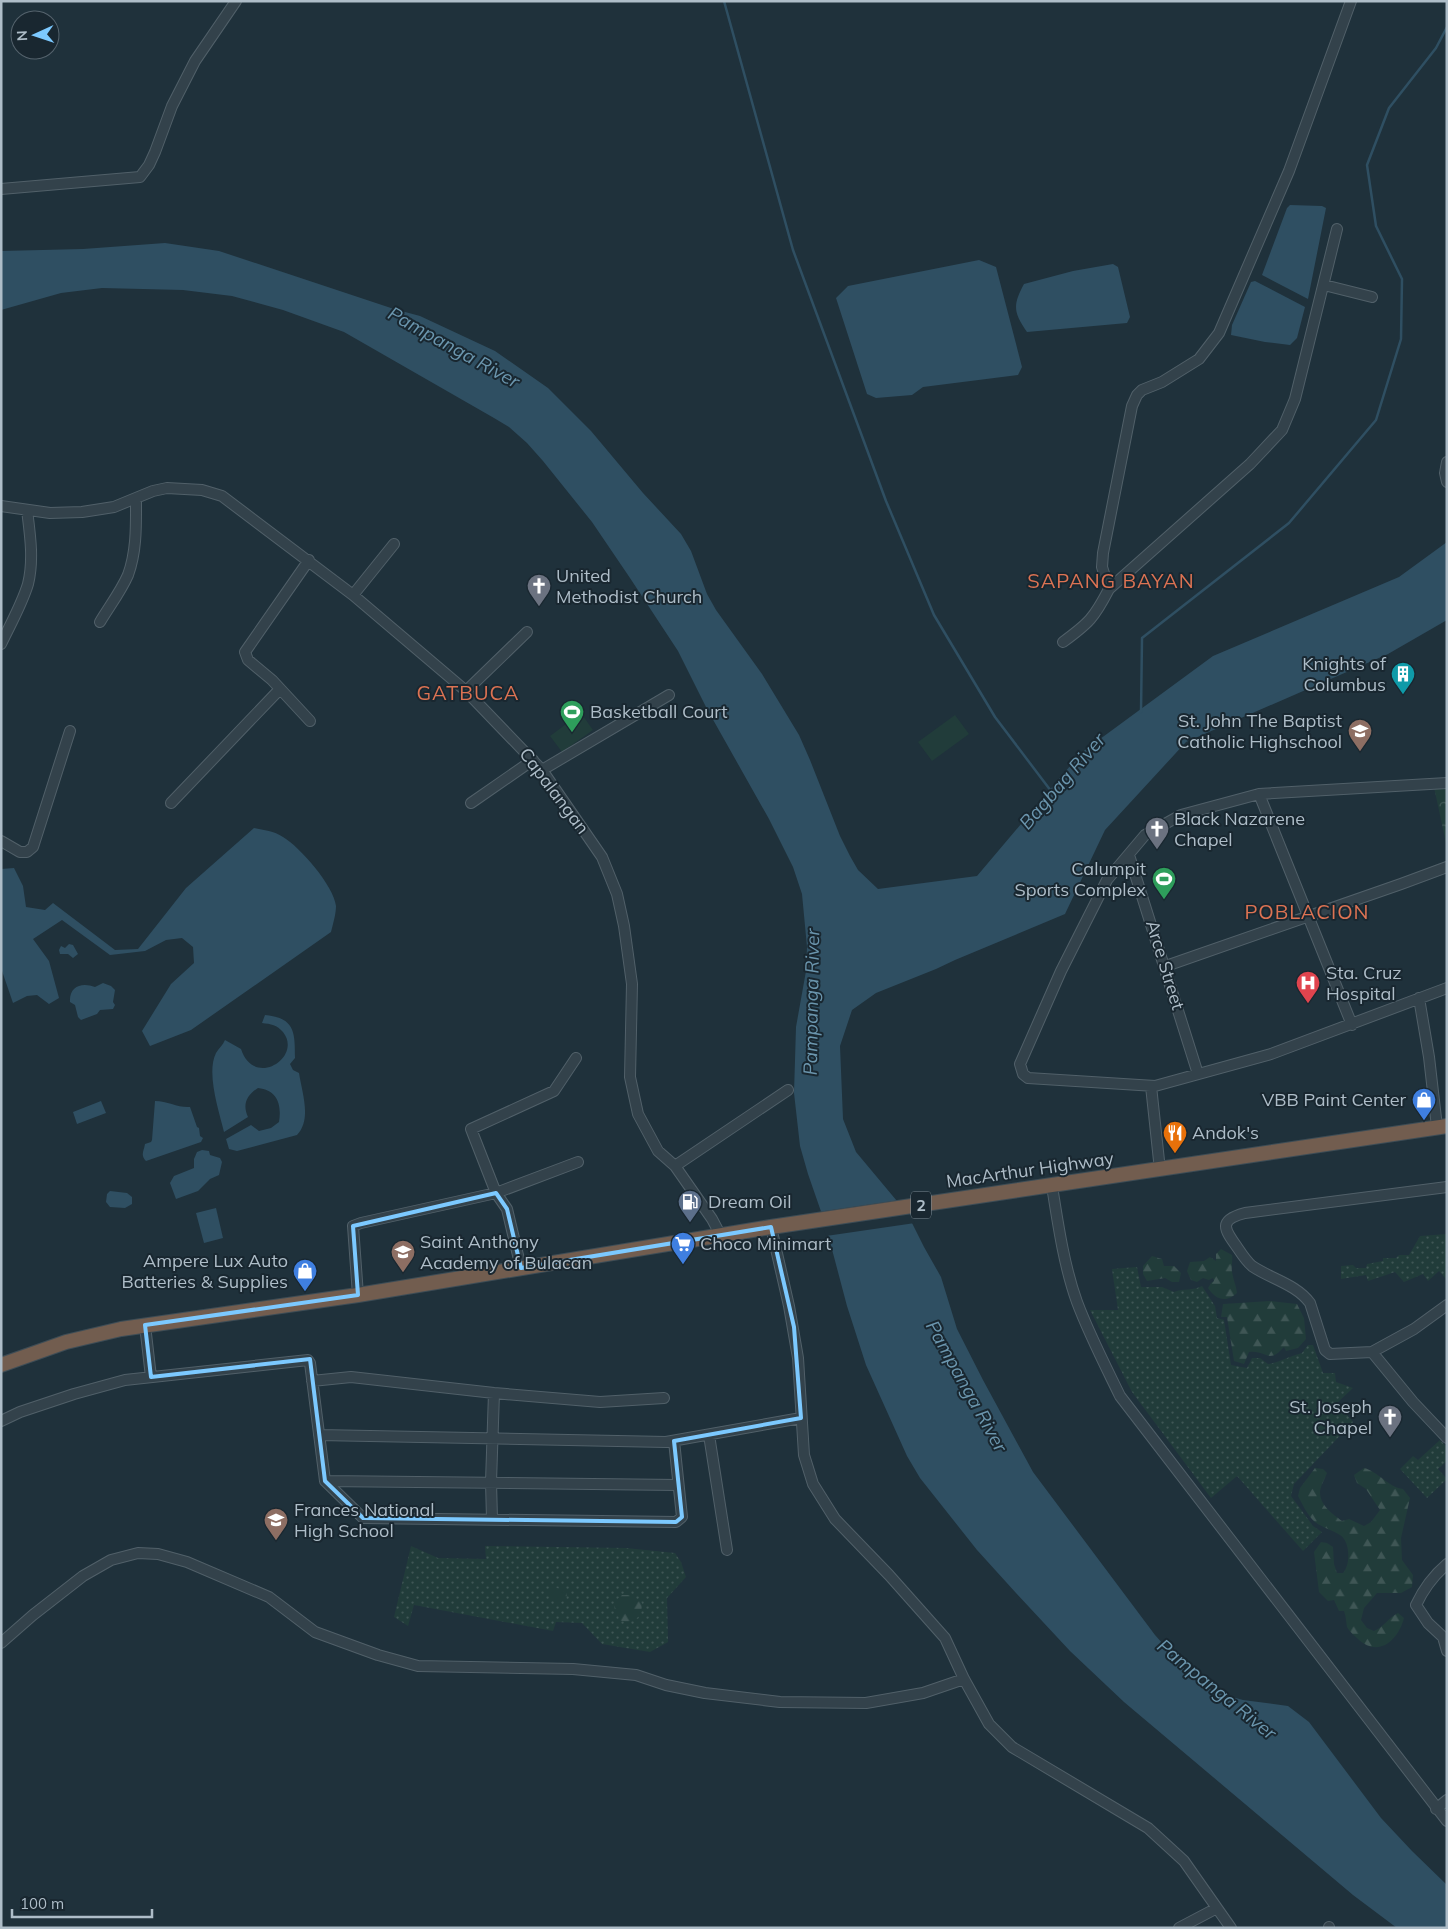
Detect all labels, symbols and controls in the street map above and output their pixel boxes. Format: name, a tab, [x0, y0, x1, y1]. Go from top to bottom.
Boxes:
north arrow	[10, 10, 60, 60]
text: N	[13, 30, 31, 41]
water label: Pampanga River	[384, 301, 525, 394]
place label: United Methodist Church	[556, 564, 702, 608]
district label: SAPANG BAYAN	[1027, 568, 1195, 593]
church icon: United Methodist Church	[526, 573, 552, 607]
place label: Knights of Columbus	[1302, 652, 1387, 696]
building icon: Knights of Columbus	[1390, 661, 1416, 695]
district label: GATBUCA	[416, 680, 520, 705]
sports icon: Basketball Court	[559, 699, 585, 733]
place label: Basketball Court	[590, 700, 728, 723]
place label: St. John The Baptist Catholic Highschool	[1177, 709, 1342, 753]
school or university icon: St. John The Baptist Catholic Highschool	[1347, 718, 1373, 752]
water label: Bagbag River	[1014, 727, 1111, 834]
street label: Capalangan	[514, 743, 594, 838]
place label: Black Nazarene Chapel	[1174, 807, 1305, 851]
church icon: Black Nazarene Chapel	[1144, 816, 1170, 850]
place label: Calumpit Sports Complex	[1015, 857, 1146, 901]
sports icon: Calumpit Sports Complex	[1151, 866, 1177, 900]
district label: POBLACION	[1244, 899, 1370, 924]
street label: Arce Street	[1141, 917, 1190, 1013]
water label: Pampanga River	[798, 927, 824, 1076]
place label: Sta. Cruz Hospital	[1326, 961, 1402, 1005]
hospital icon: Sta. Cruz Hospital	[1295, 970, 1321, 1004]
shop icon: VBB Paint Center	[1411, 1087, 1437, 1121]
place label: VBB Paint Center	[1262, 1088, 1406, 1111]
restaurant icon: Andok's	[1162, 1120, 1188, 1154]
place label: Andok's	[1192, 1121, 1259, 1144]
street label: MacArthur Highway	[945, 1146, 1116, 1193]
fuel station icon: Dream Oil	[677, 1189, 703, 1223]
place label: Dream Oil	[708, 1190, 791, 1213]
road number: 2	[911, 1192, 931, 1218]
place label: Saint Anthony Academy of Bulacan	[420, 1230, 592, 1274]
supermarket icon: Choco Minimart	[670, 1231, 696, 1265]
place label: Choco Minimart	[700, 1232, 831, 1255]
school or university icon: Saint Anthony Academy of Bulacan	[390, 1239, 416, 1273]
place label: Ampere Lux Auto Batteries & Supplies	[121, 1249, 288, 1293]
shop icon: Ampere Lux Auto Batteries & Supplies	[292, 1258, 318, 1292]
water label: Pampanga River	[921, 1316, 1014, 1457]
place label: St. Joseph Chapel	[1289, 1395, 1372, 1439]
church icon: St. Joseph Chapel	[1377, 1404, 1403, 1438]
place label: Frances National High School	[294, 1498, 435, 1542]
school or university icon: Frances National High School	[263, 1507, 289, 1541]
water label: Pampanga River	[1152, 1634, 1282, 1745]
scale bar	[12, 1886, 152, 1918]
text: 100 m	[20, 1894, 64, 1913]

